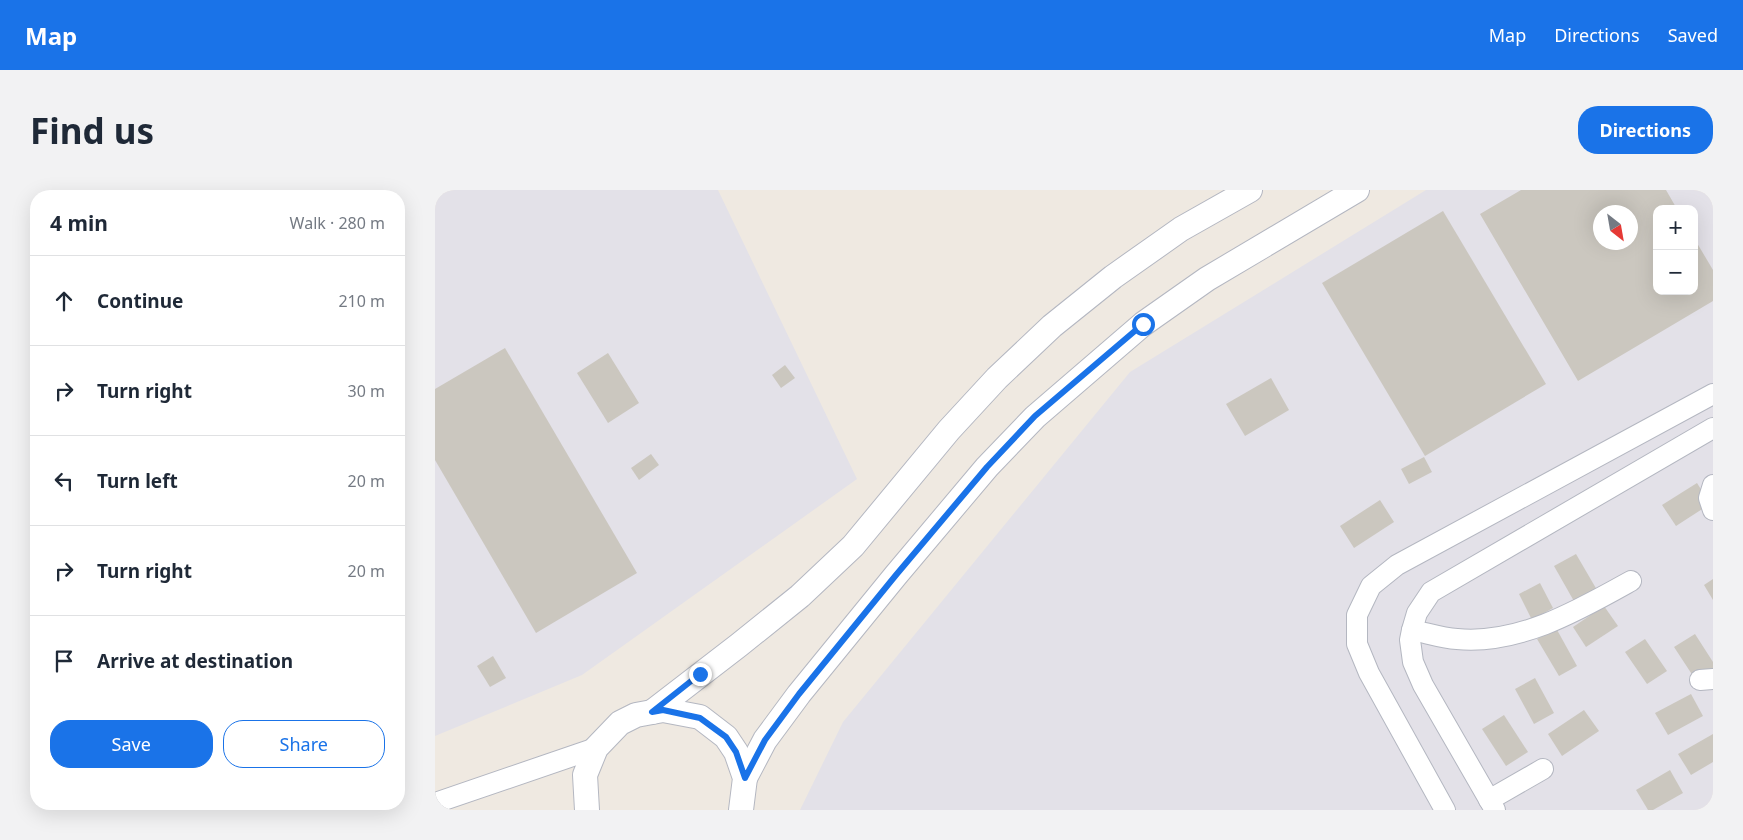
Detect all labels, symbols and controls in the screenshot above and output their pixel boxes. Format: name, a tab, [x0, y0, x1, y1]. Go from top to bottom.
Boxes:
text: Map	[25, 19, 77, 52]
text: Map	[1489, 23, 1526, 47]
text: Directions	[1554, 23, 1640, 47]
text: Saved	[1668, 23, 1718, 47]
button: Directions	[1578, 106, 1713, 154]
text: Find us	[30, 107, 154, 154]
north arrow	[1593, 205, 1638, 250]
map controls	[1653, 205, 1698, 295]
button: +	[1653, 205, 1698, 250]
text: 4 min	[50, 209, 108, 237]
text: Walk · 280 m	[290, 212, 385, 234]
button: −	[1653, 250, 1698, 295]
icon: ahead	[50, 287, 78, 315]
text: Continue	[97, 288, 183, 314]
text: 210 m	[338, 290, 385, 312]
route start	[1132, 313, 1155, 336]
icon: right	[50, 377, 78, 405]
text: Turn right	[97, 378, 192, 404]
text: 30 m	[348, 380, 385, 402]
icon: left	[50, 467, 78, 495]
text: Turn left	[97, 468, 178, 494]
text: 20 m	[348, 470, 385, 492]
icon: right	[50, 557, 78, 585]
text: Turn right	[97, 558, 192, 584]
text: 20 m	[348, 560, 385, 582]
icon: arrive	[50, 647, 78, 675]
text: Arrive at destination	[97, 648, 293, 674]
route end	[689, 663, 712, 686]
button: Save	[50, 720, 213, 768]
button: Share	[223, 720, 385, 768]

